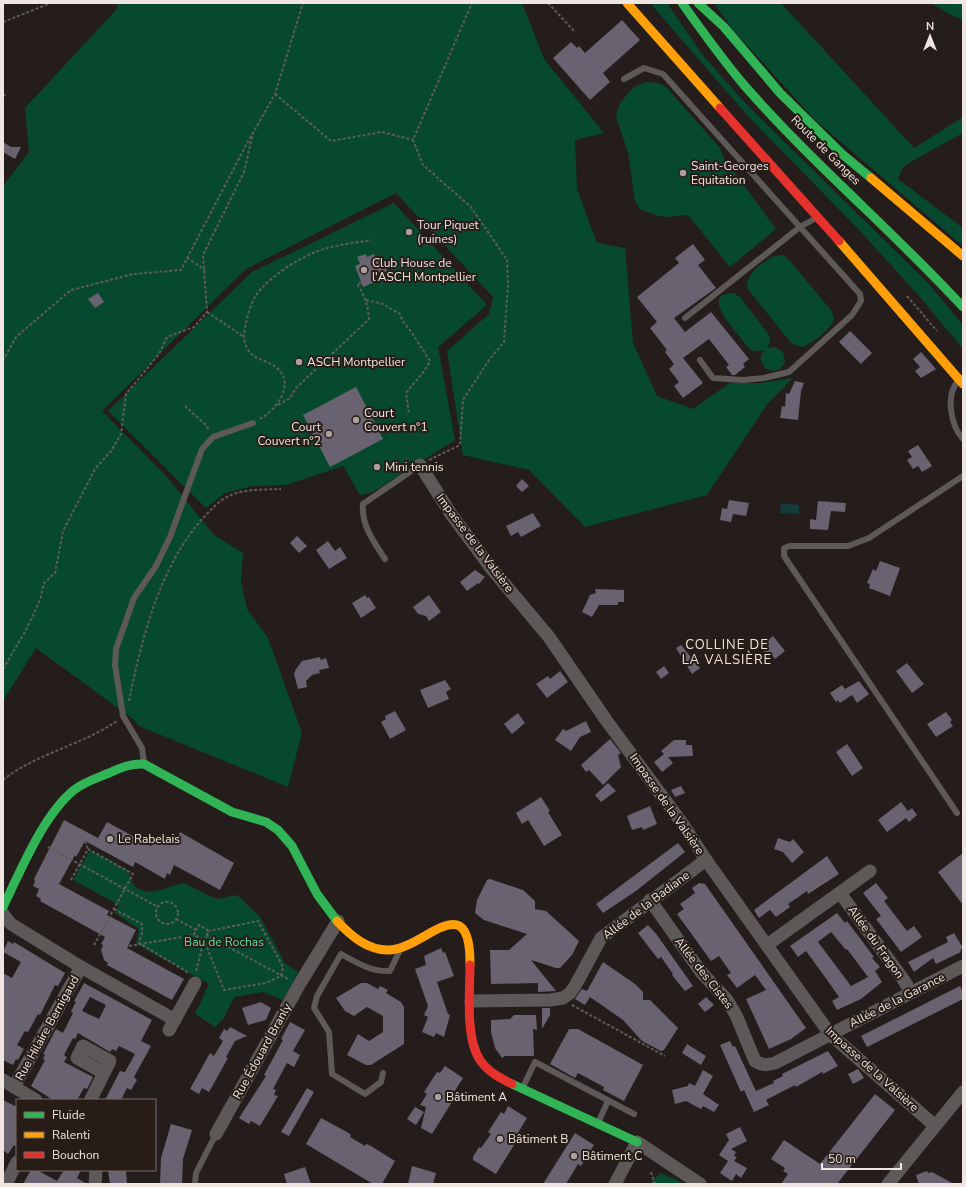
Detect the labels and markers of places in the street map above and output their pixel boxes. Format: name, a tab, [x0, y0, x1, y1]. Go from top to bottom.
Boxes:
place label: Saint-Georges Equitation	[691, 158, 769, 188]
marker: Saint-Georges Equitation	[678, 168, 688, 178]
place label: Tour Piquet (ruines)	[417, 217, 480, 247]
marker: Tour Piquet (ruines)	[404, 227, 414, 237]
place label: Club House de l'ASCH Montpellier	[372, 255, 477, 285]
marker: Club House de l'ASCH Montpellier	[359, 265, 369, 275]
place label: ASCH Montpellier	[307, 354, 406, 370]
marker: ASCH Montpellier	[294, 357, 304, 367]
place label: Court Couvert n°1	[364, 405, 428, 435]
marker: Court Couvert n°1	[351, 415, 361, 425]
place label: Court Couvert n°2	[257, 419, 322, 449]
marker: Court Couvert n°2	[324, 429, 334, 439]
place label: Mini tennis	[385, 459, 444, 475]
marker: Mini tennis	[372, 462, 382, 472]
place label: Le Rabelais	[118, 831, 180, 847]
marker: Le Rabelais	[105, 834, 115, 844]
place label: Bâtiment A	[446, 1089, 507, 1105]
marker: Bâtiment A	[433, 1092, 443, 1102]
place label: Bâtiment B	[508, 1131, 568, 1147]
marker: Bâtiment B	[495, 1134, 505, 1144]
place label: Bâtiment C	[582, 1148, 642, 1164]
marker: Bâtiment C	[569, 1151, 579, 1161]

